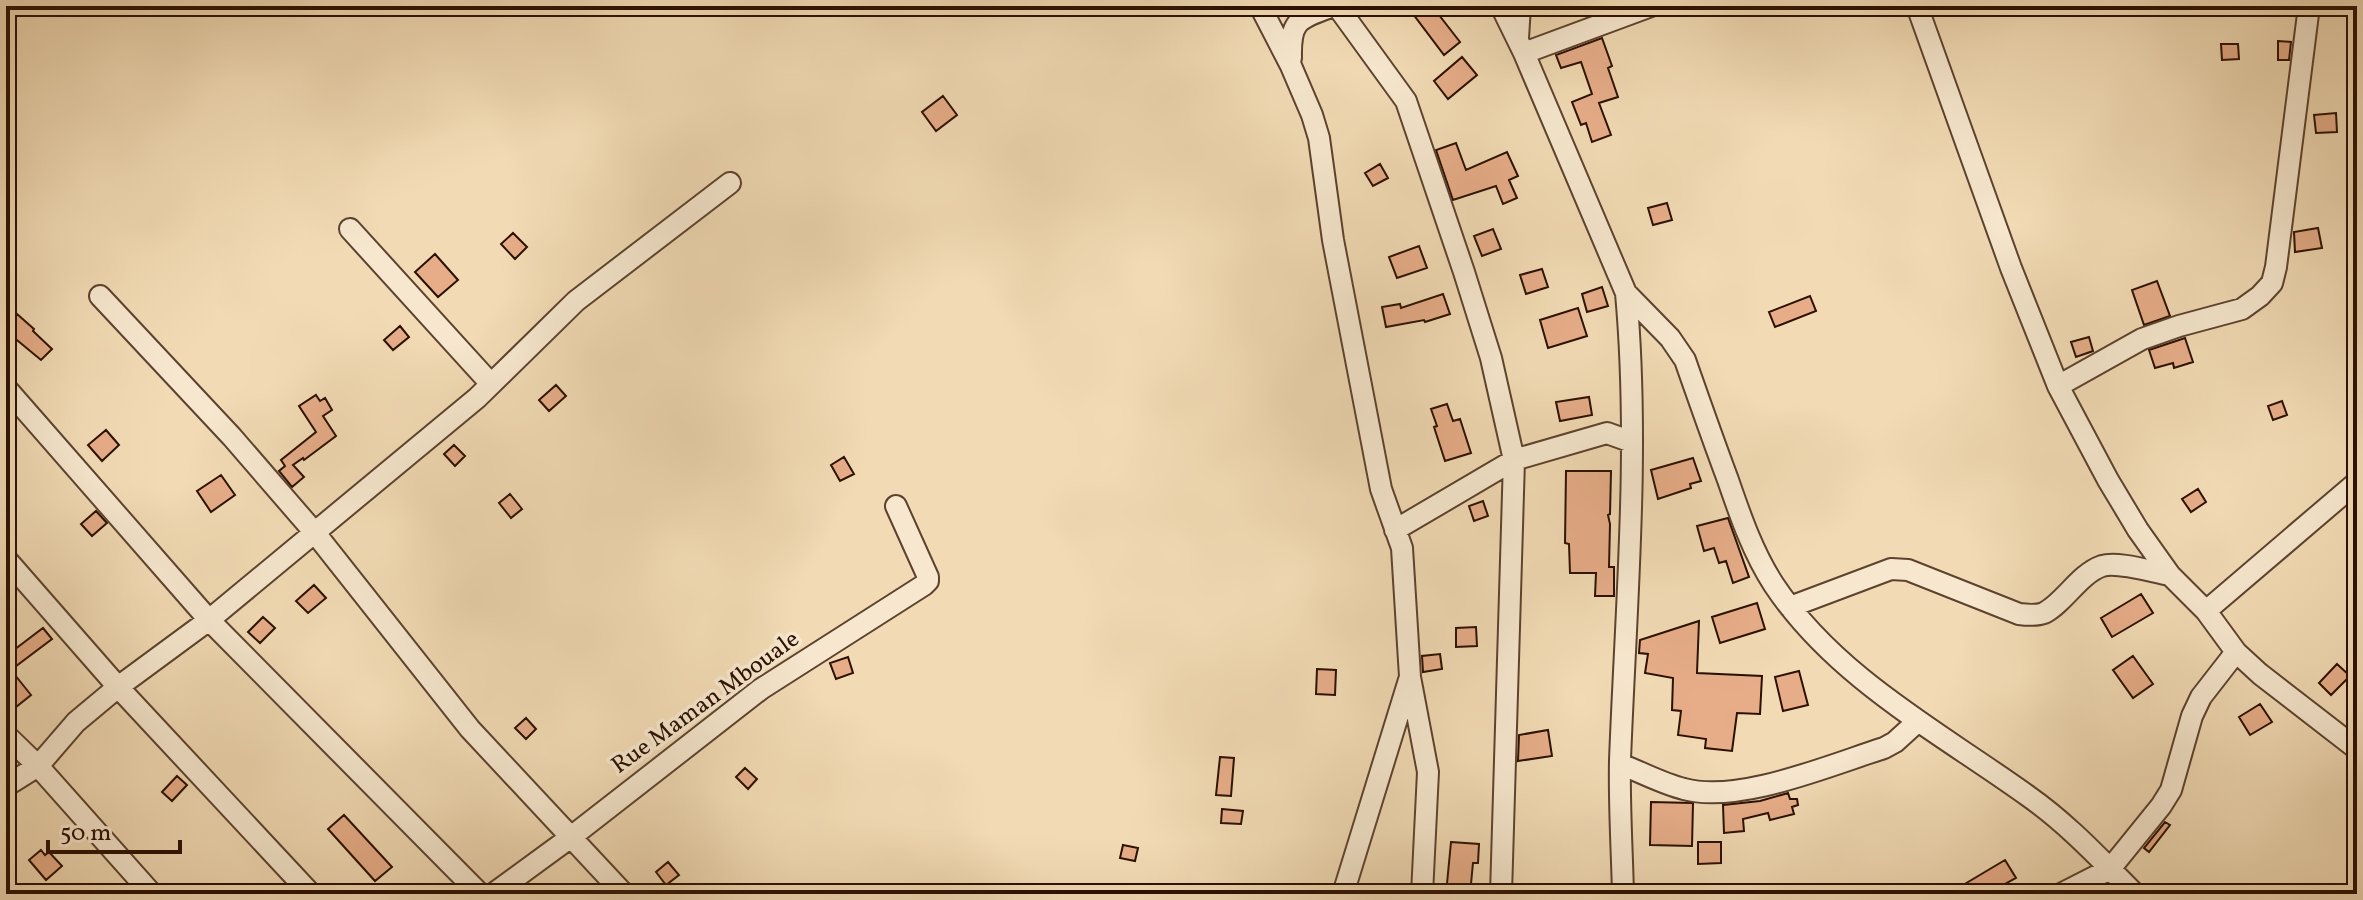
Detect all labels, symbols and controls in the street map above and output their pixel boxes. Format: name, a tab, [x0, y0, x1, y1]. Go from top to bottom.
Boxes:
street label: Rue Maman Mbouale	[605, 623, 807, 783]
scale bar	[48, 804, 180, 854]
text: 50 m	[60, 817, 112, 851]

